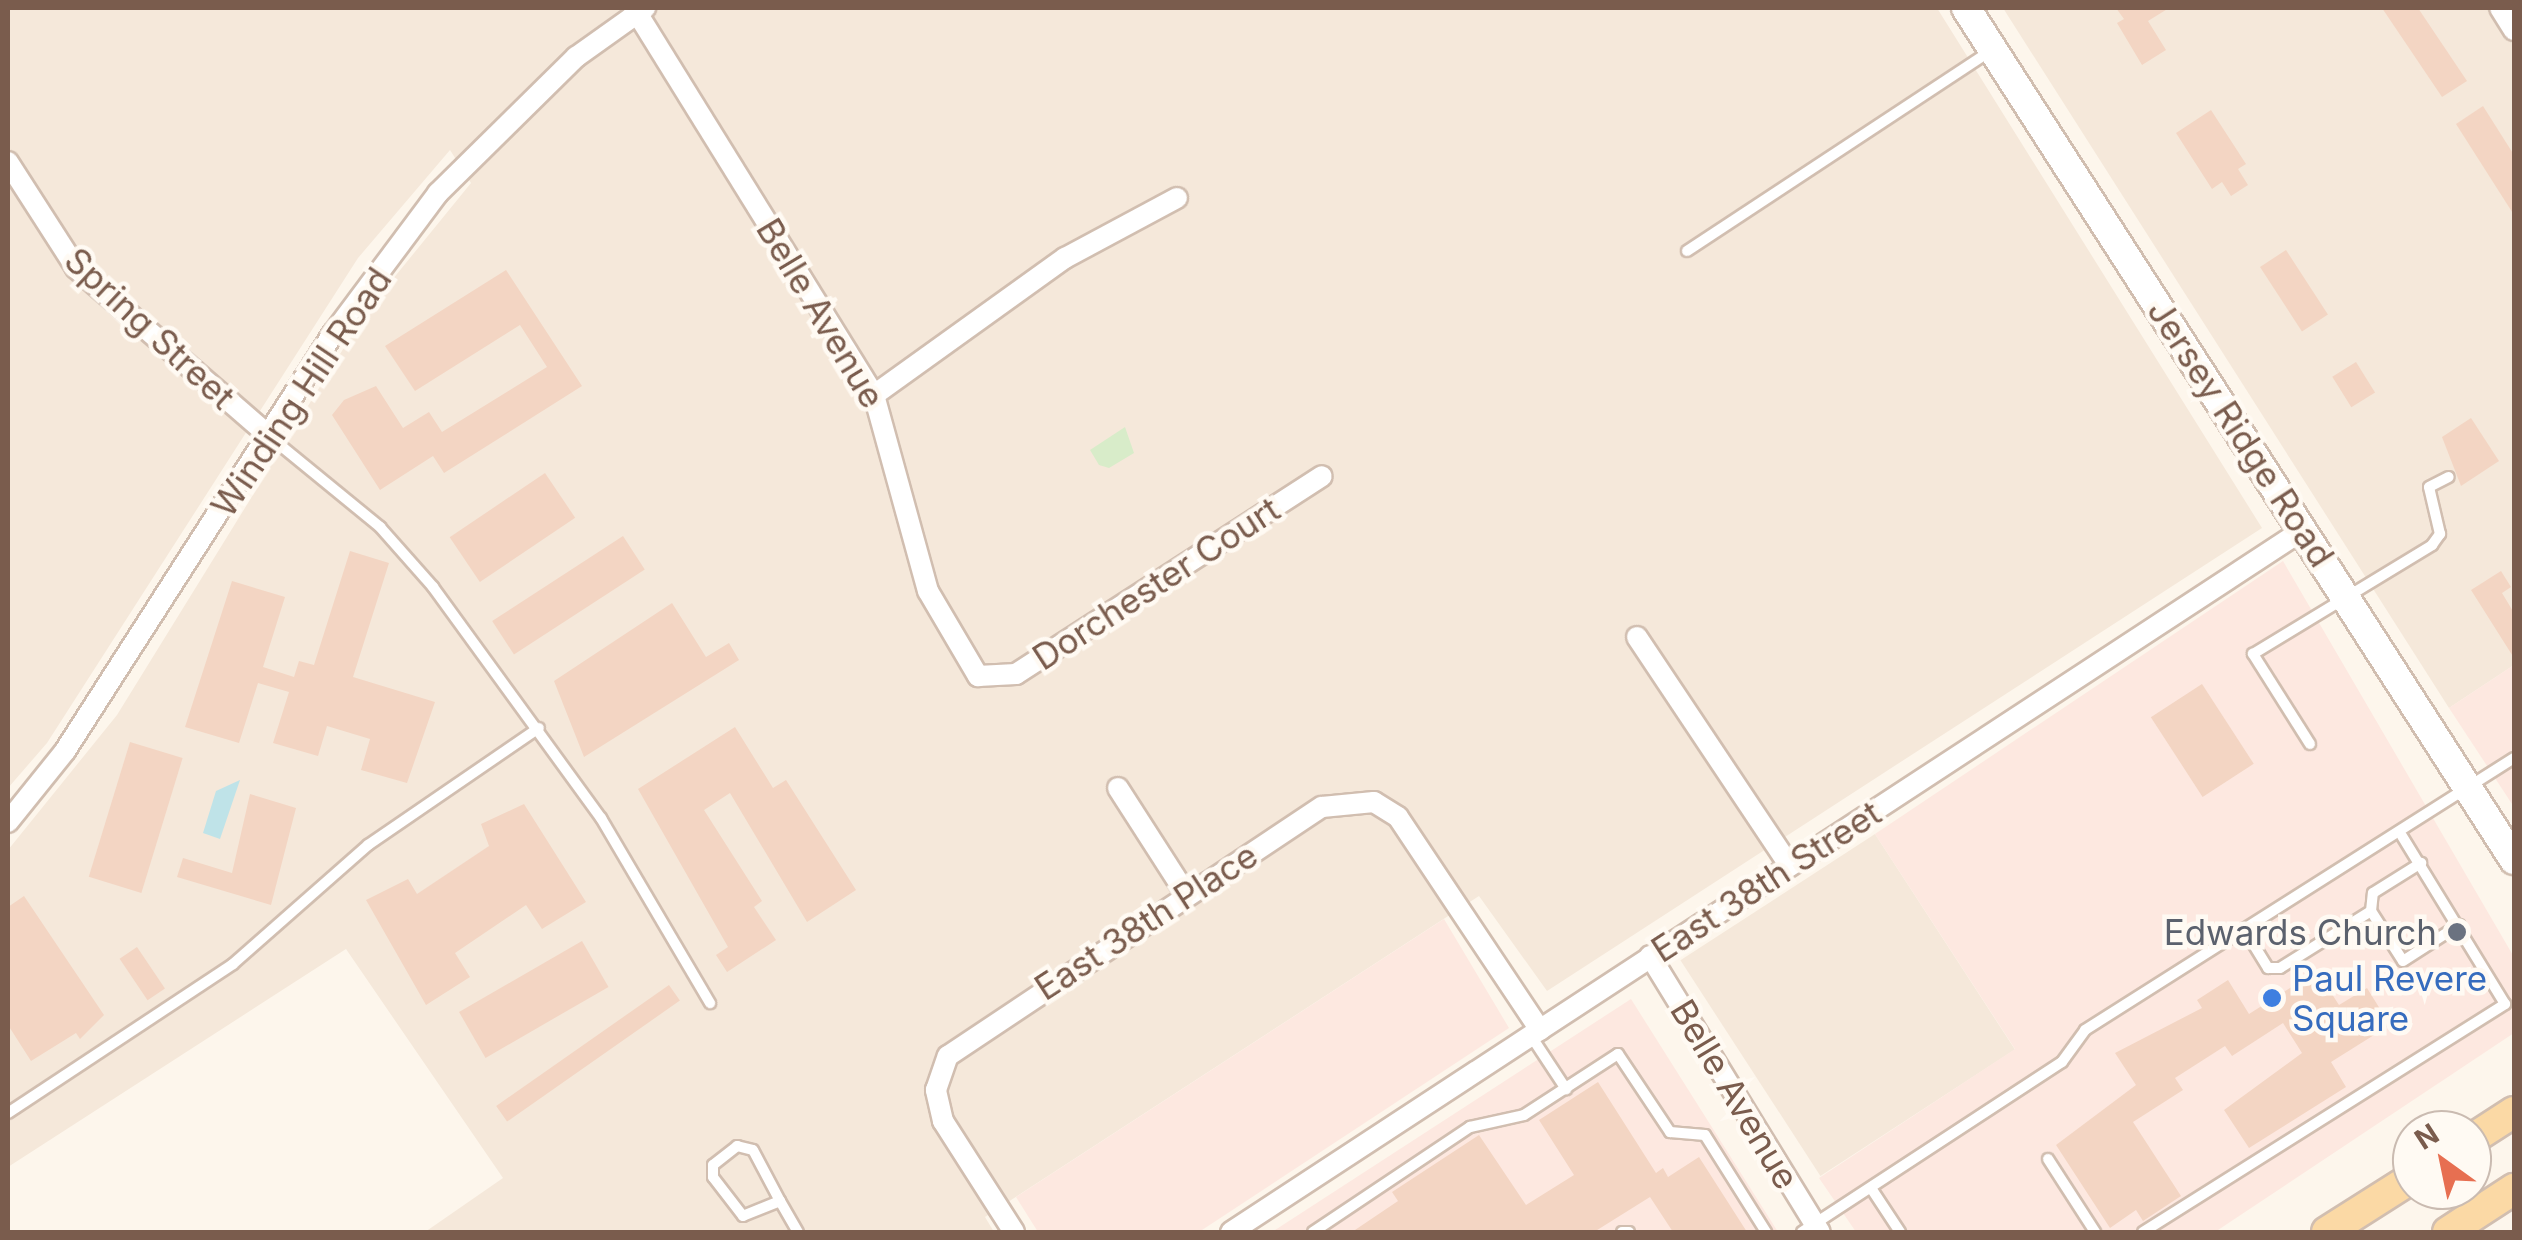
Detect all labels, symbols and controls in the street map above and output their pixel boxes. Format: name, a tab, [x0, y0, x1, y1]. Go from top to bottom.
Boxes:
street label: Belle Avenue	[748, 211, 894, 415]
street label: Spring Street	[56, 239, 244, 417]
street label: Winding Hill Road	[202, 260, 400, 524]
street label: Jersey Ridge Road	[2139, 292, 2343, 574]
street label: Dorchester Court	[1025, 488, 1287, 678]
street label: East 38th Street	[1644, 791, 1888, 971]
street label: East 38th Place	[1027, 834, 1265, 1008]
place label: Edwards Church	[2164, 911, 2437, 953]
marker: Edwards Church	[2446, 921, 2468, 943]
place label: Paul Revere Square	[2292, 957, 2487, 1039]
marker: Paul Revere Square	[2261, 987, 2283, 1009]
street label: Belle Avenue	[1662, 992, 1808, 1196]
north arrow	[2392, 1110, 2492, 1210]
text: N	[2409, 1116, 2445, 1157]

